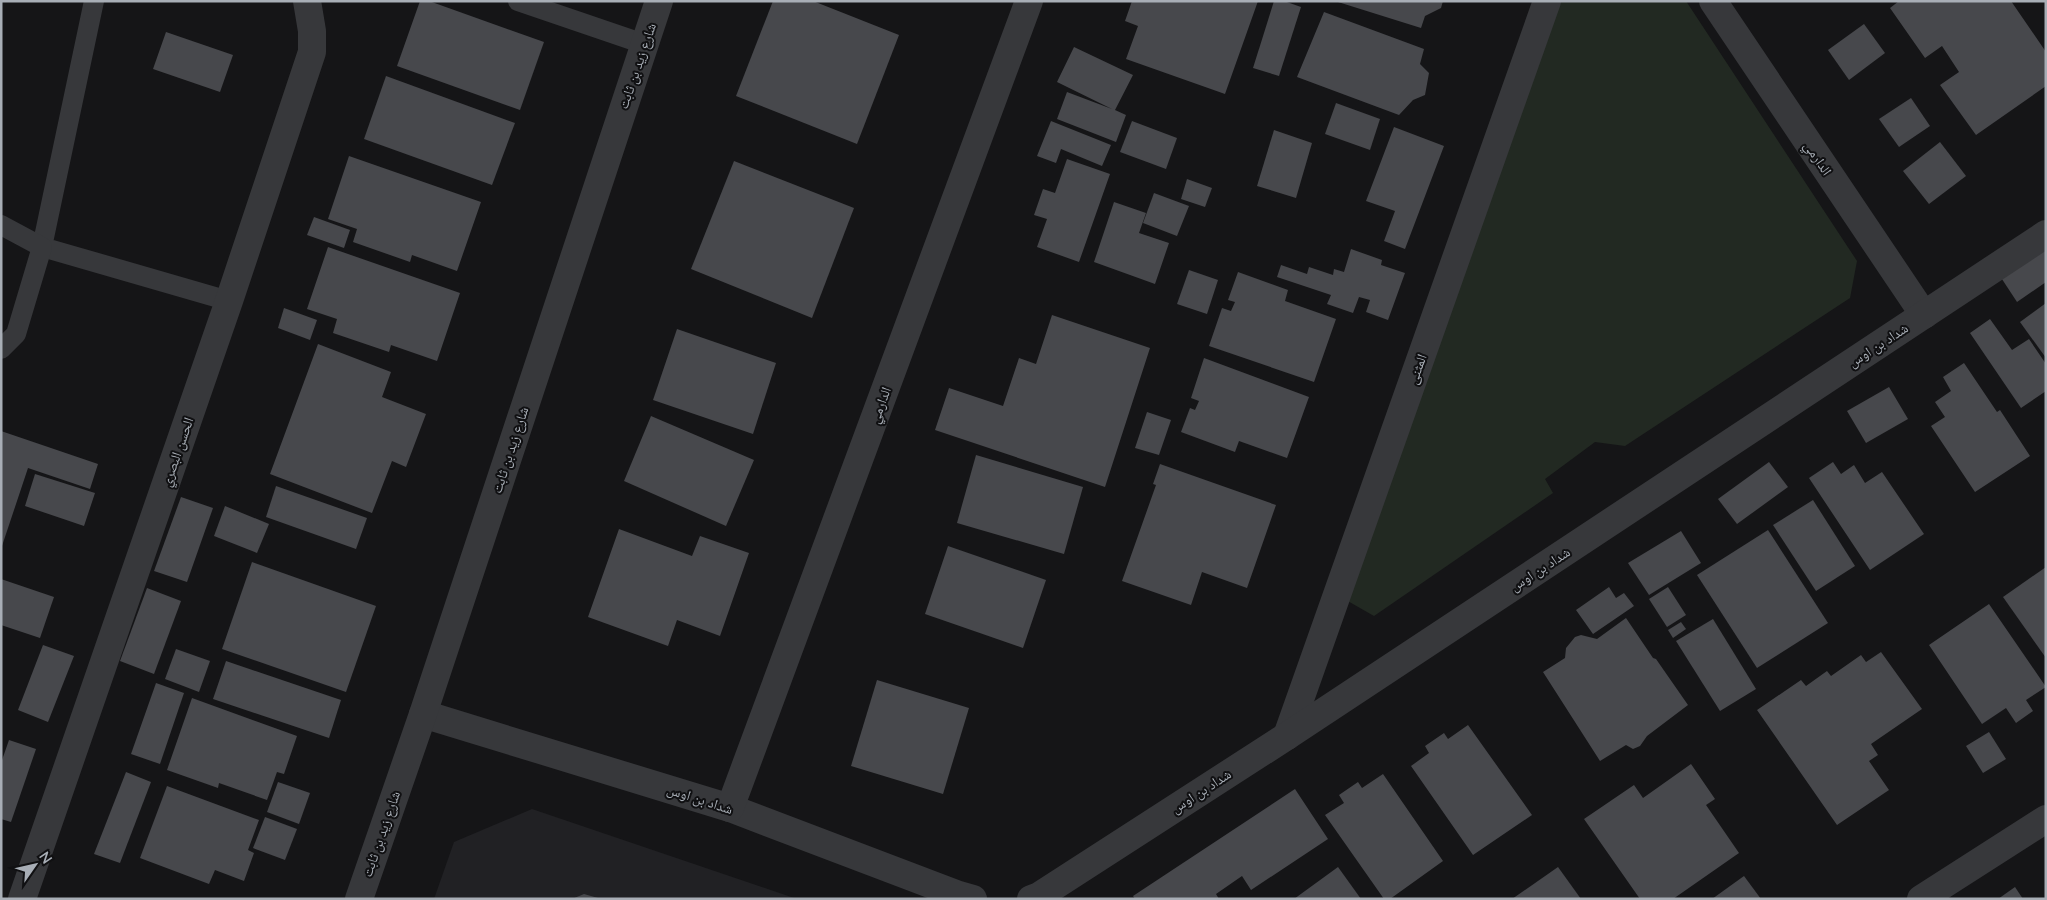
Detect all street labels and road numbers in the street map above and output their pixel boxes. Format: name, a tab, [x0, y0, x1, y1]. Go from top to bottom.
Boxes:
street label: شارع زيد بن ثابت	[614, 21, 661, 112]
street label: الدارمي	[1798, 137, 1836, 180]
street label: شداد بن اوس	[1844, 319, 1912, 371]
street label: المثنى	[1403, 351, 1431, 387]
street label: الدارمي	[865, 384, 897, 427]
street label: شارع زيد بن ثابت	[488, 404, 533, 496]
street label: الحسن البصري	[157, 415, 200, 490]
street label: شداد بن اوس	[1506, 543, 1574, 595]
street label: شداد بن اوس	[1167, 765, 1235, 817]
street label: شداد بن اوس	[665, 780, 735, 818]
street label: شارع زيد بن ثابت	[358, 789, 405, 880]

